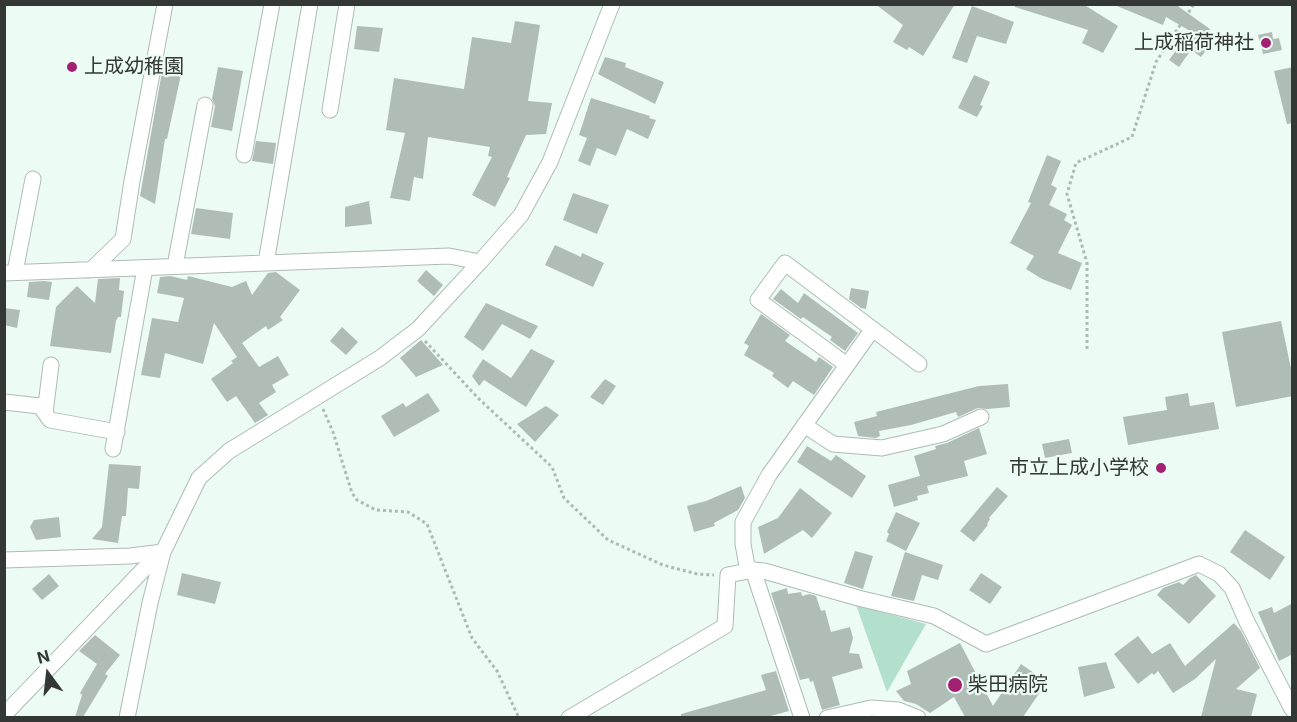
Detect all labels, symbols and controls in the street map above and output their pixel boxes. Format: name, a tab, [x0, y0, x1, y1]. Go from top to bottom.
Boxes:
place label: 上成稲荷神社	[1134, 31, 1254, 55]
marker: 上成稲荷神社	[1259, 36, 1273, 50]
place label: 上成幼稚園	[84, 55, 184, 79]
marker: 上成幼稚園	[65, 60, 79, 74]
place label: 市立上成小学校	[1009, 456, 1149, 480]
marker: 市立上成小学校	[1154, 461, 1168, 475]
north arrow	[18, 644, 78, 704]
text: N	[35, 645, 52, 668]
place label: 柴田病院	[968, 673, 1048, 697]
marker: 柴田病院	[946, 676, 964, 694]

